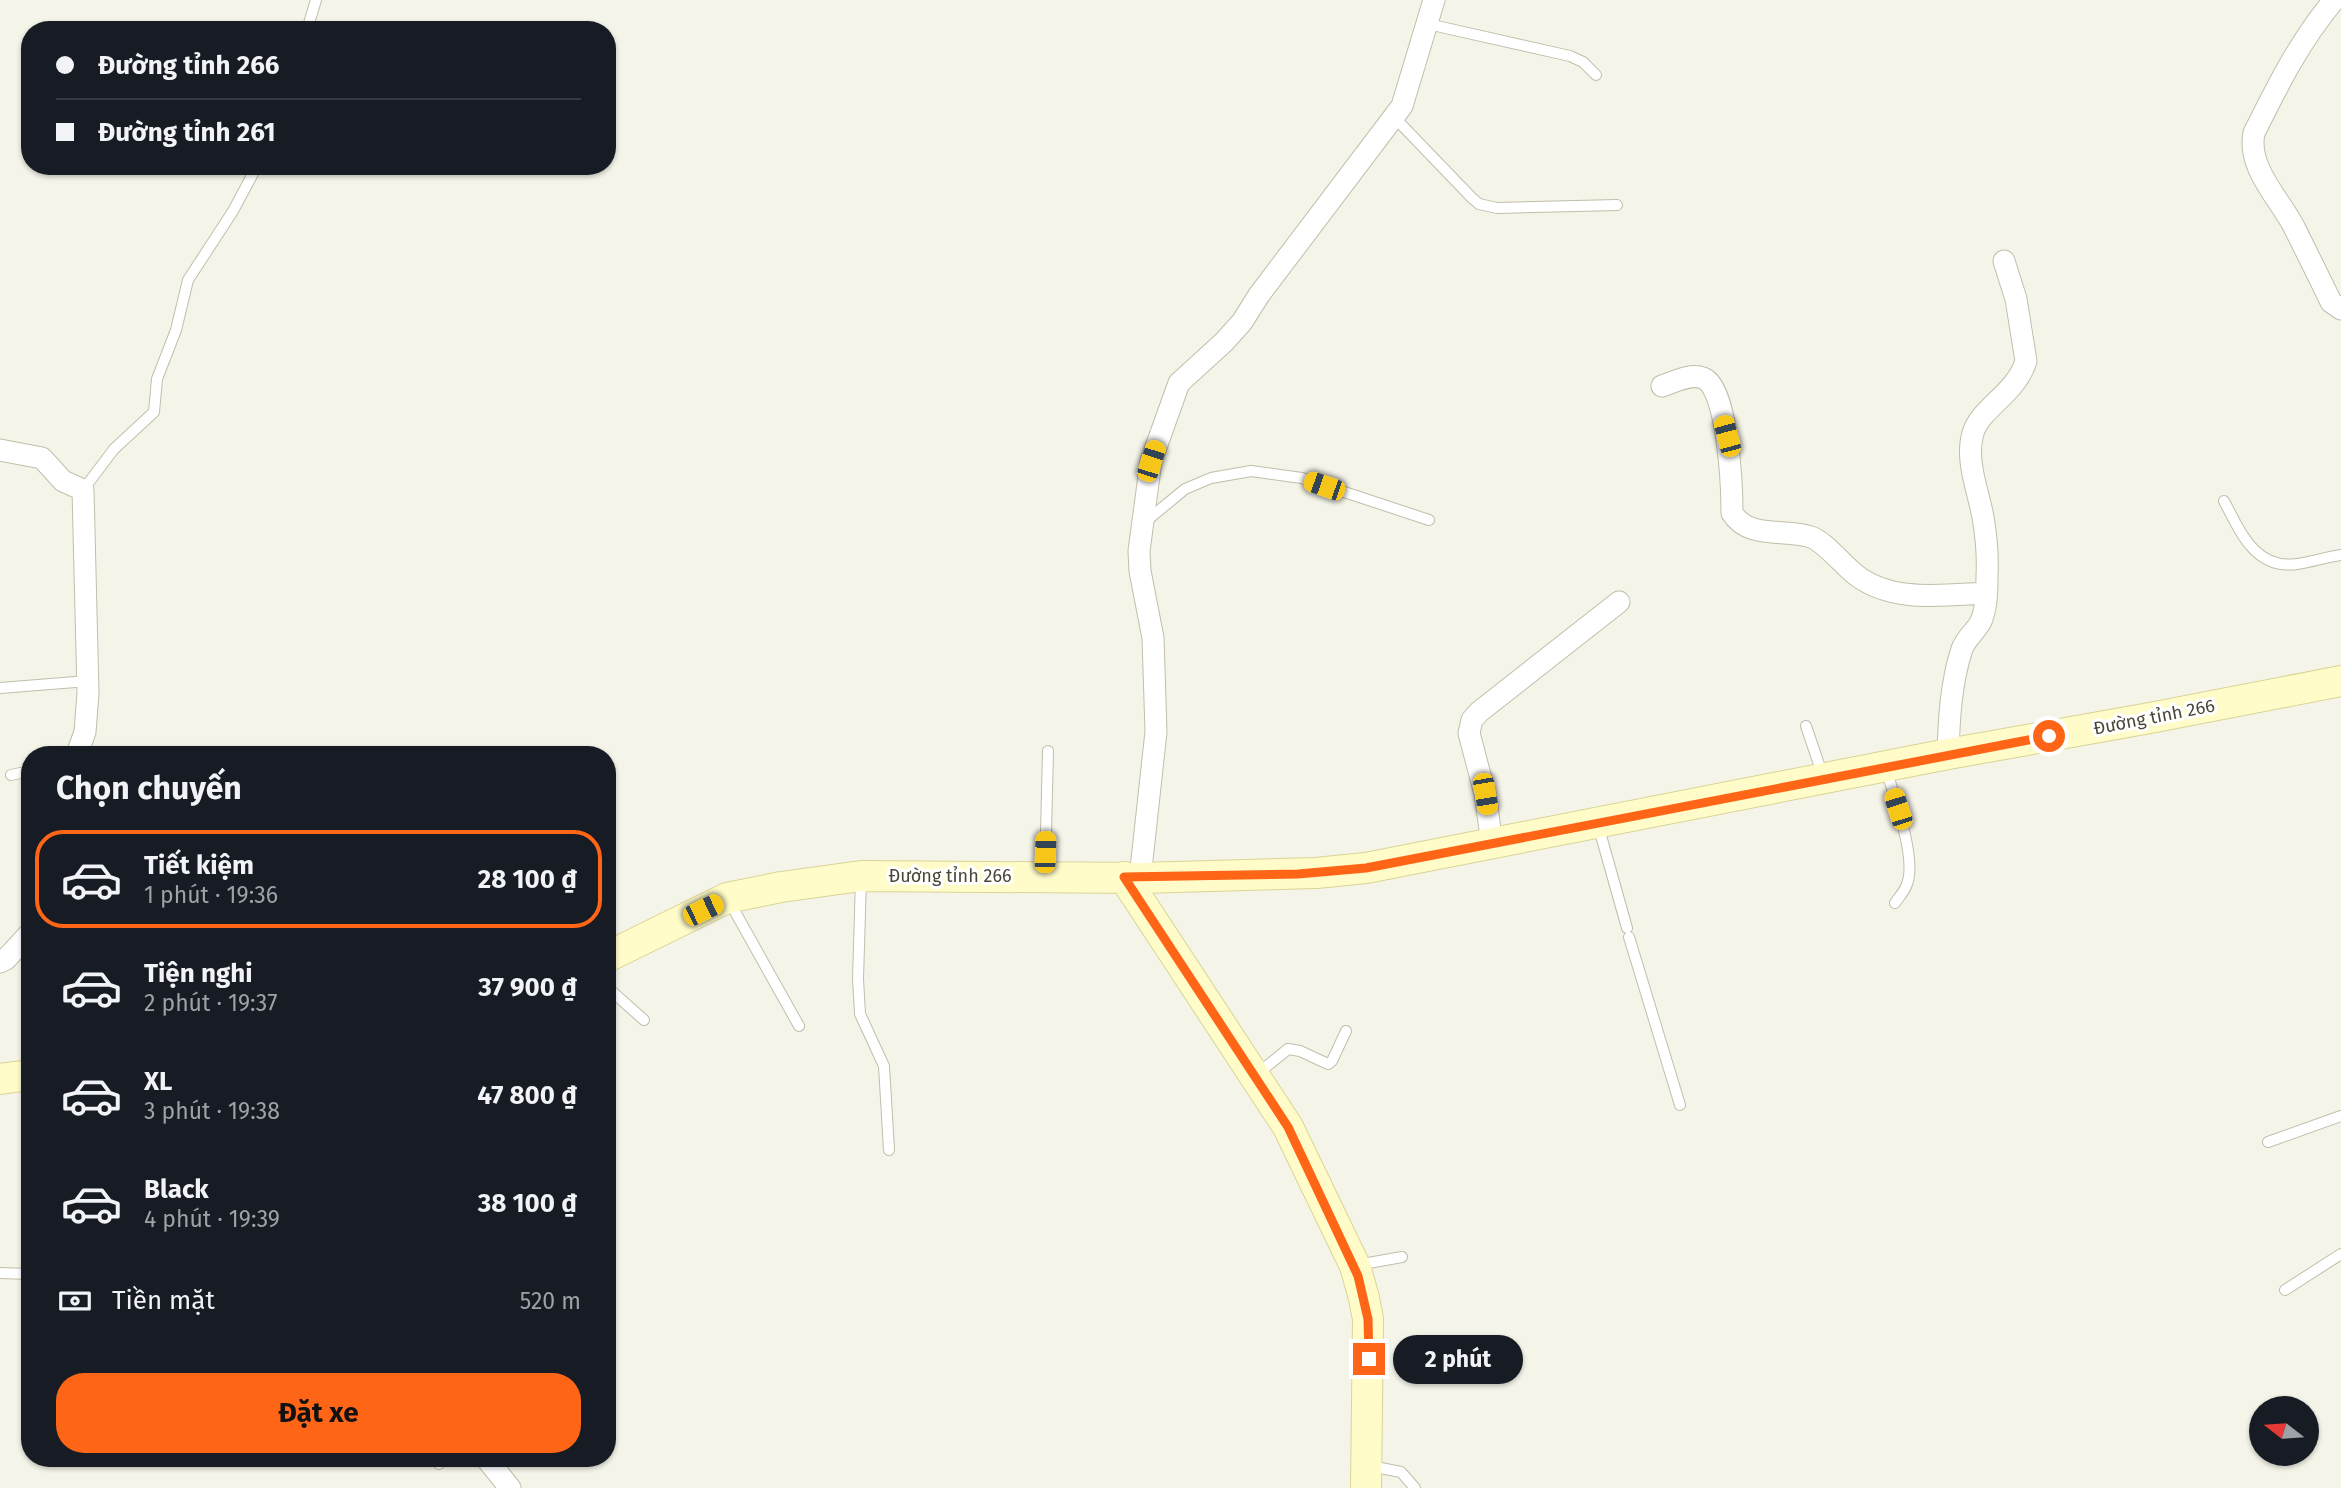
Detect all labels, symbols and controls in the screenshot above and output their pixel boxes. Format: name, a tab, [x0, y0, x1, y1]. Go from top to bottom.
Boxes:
text: Đường tỉnh 266	[98, 50, 280, 81]
text: Đường tỉnh 261	[98, 117, 275, 148]
car	[1712, 413, 1743, 459]
car	[1135, 438, 1168, 484]
car	[1301, 469, 1348, 503]
street label: Đường tỉnh 266	[2091, 694, 2217, 740]
route start	[2033, 720, 2065, 752]
text: Chọn chuyến	[56, 769, 242, 807]
car	[1472, 771, 1499, 817]
car	[1882, 786, 1915, 832]
car	[1034, 831, 1057, 873]
icon: car	[60, 848, 123, 911]
text: Tiết kiệm	[144, 850, 254, 881]
text: 28 100 ₫	[478, 864, 577, 895]
street label: Đường tỉnh 266	[888, 865, 1012, 887]
text: 1 phút · 19:36	[144, 881, 278, 909]
car	[680, 891, 727, 929]
icon: car	[60, 956, 123, 1019]
text: Tiện nghi	[144, 958, 253, 989]
text: 37 900 ₫	[478, 972, 577, 1003]
text: 2 phút · 19:37	[144, 989, 277, 1017]
icon: car	[60, 1064, 123, 1127]
text: XL	[144, 1066, 172, 1097]
text: 47 800 ₫	[477, 1080, 577, 1111]
text: 3 phút · 19:38	[144, 1097, 280, 1125]
icon: car	[60, 1172, 123, 1235]
text: Black	[144, 1174, 209, 1205]
text: 38 100 ₫	[478, 1188, 577, 1219]
text: 4 phút · 19:39	[144, 1205, 280, 1233]
icon: cash	[56, 1282, 94, 1320]
text: Tiền mặt	[112, 1285, 215, 1316]
text: 520 m	[520, 1287, 581, 1315]
callout: 2 phút	[1394, 1334, 1523, 1384]
route end	[1353, 1343, 1385, 1375]
text: 2 phút	[1425, 1345, 1491, 1373]
button: Đặt xe	[56, 1373, 581, 1453]
north arrow	[2249, 1396, 2319, 1466]
map controls	[2249, 1396, 2319, 1466]

